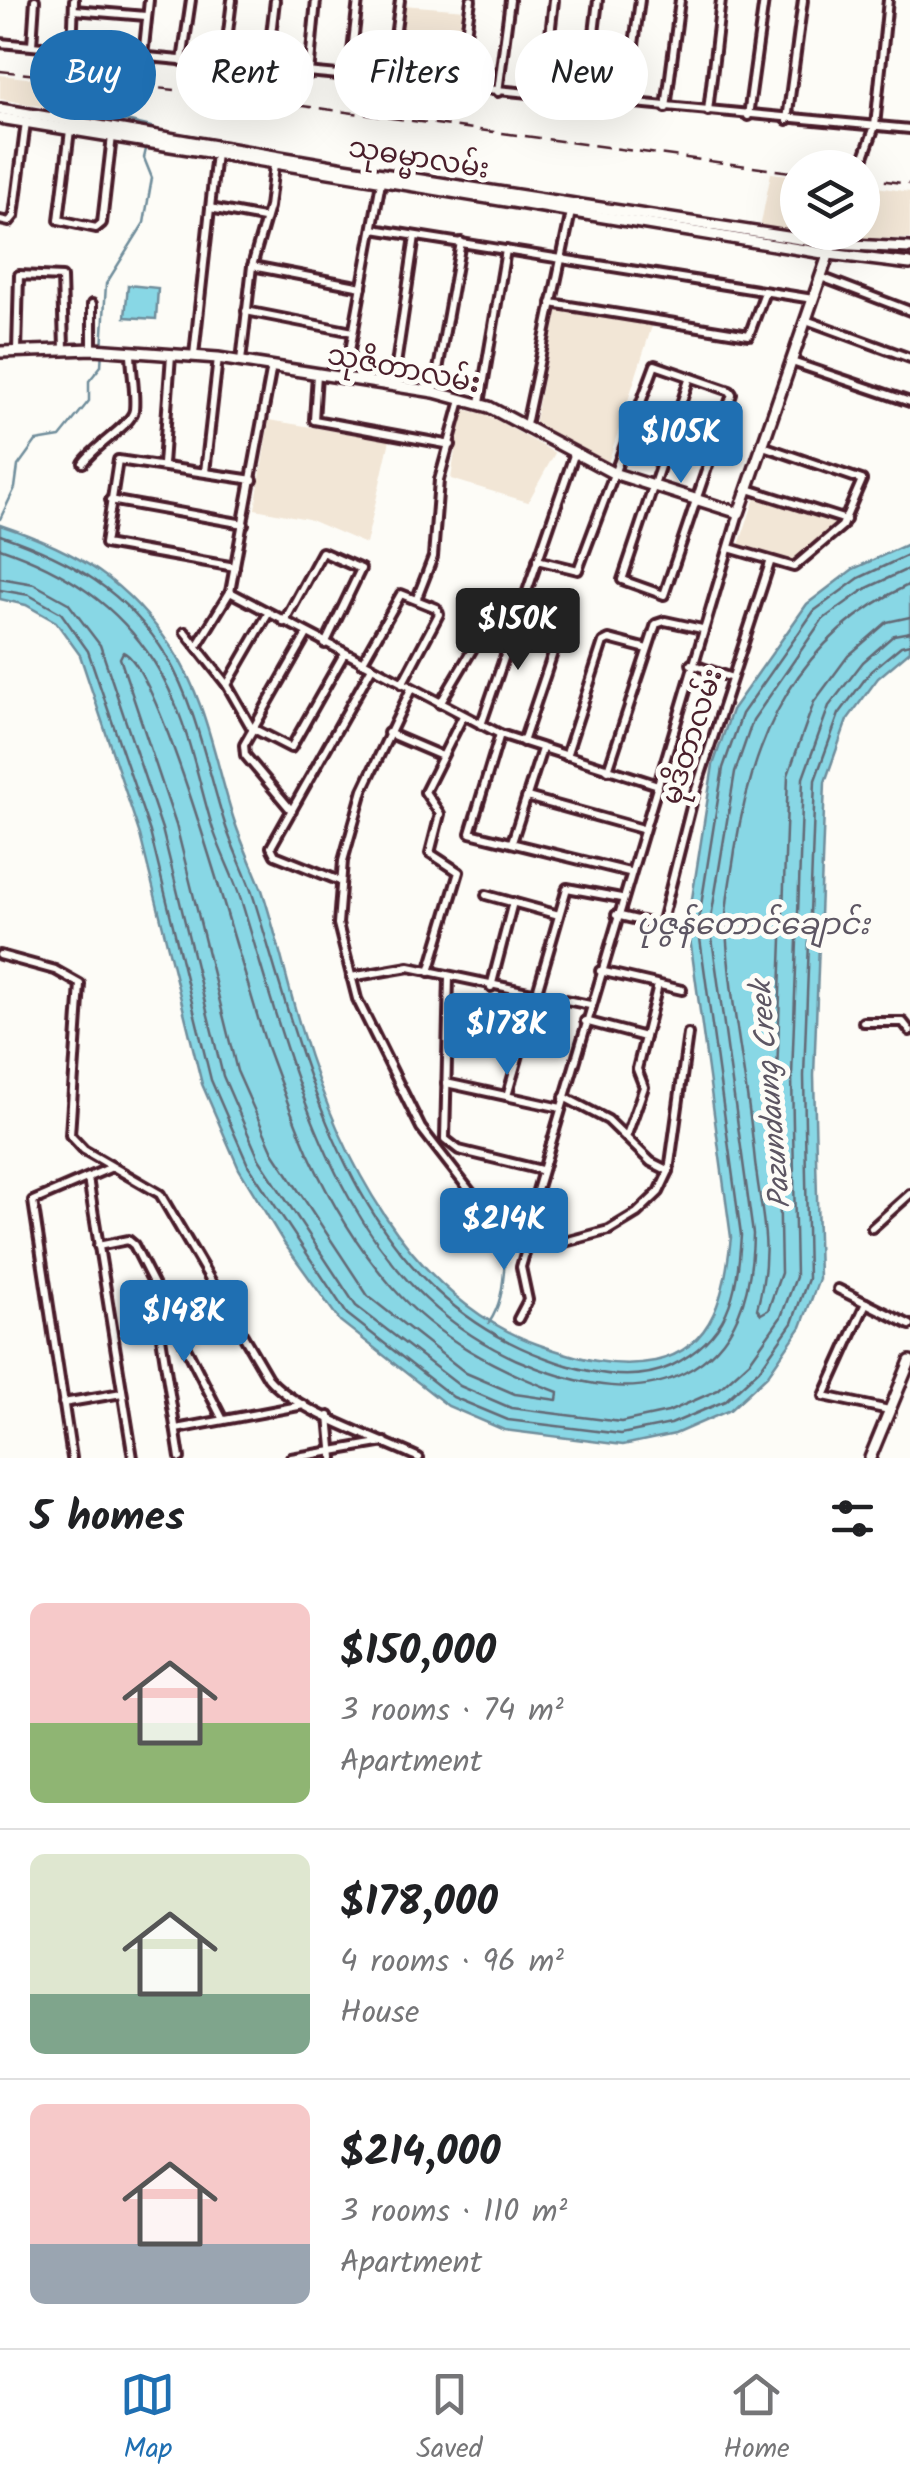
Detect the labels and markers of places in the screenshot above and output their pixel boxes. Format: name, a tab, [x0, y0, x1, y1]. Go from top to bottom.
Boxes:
pin: $105K	[611, 401, 751, 486]
pin: $150K	[448, 588, 588, 673]
pin: $178K	[437, 993, 577, 1078]
pin: $214K	[434, 1188, 574, 1273]
pin: $148K	[114, 1280, 254, 1365]

